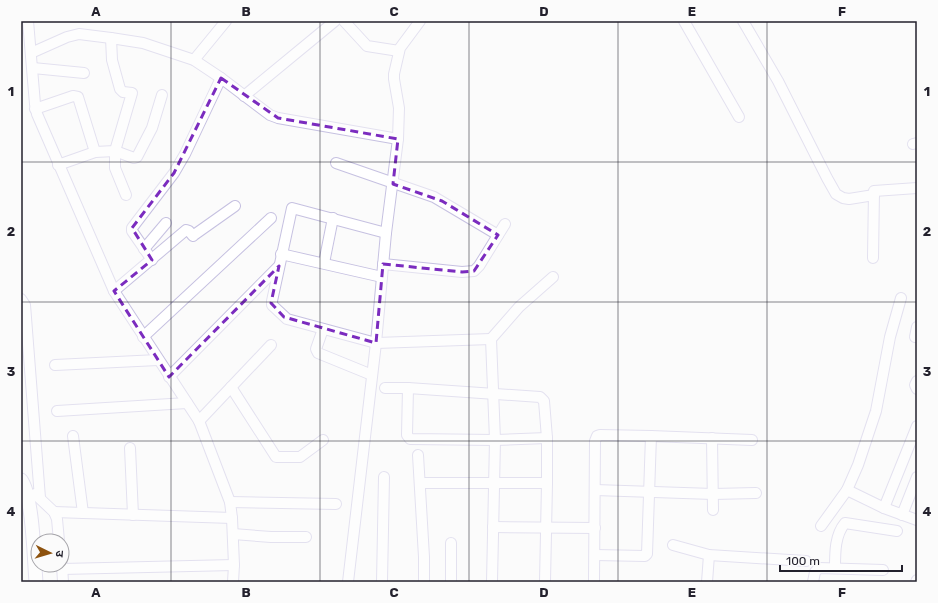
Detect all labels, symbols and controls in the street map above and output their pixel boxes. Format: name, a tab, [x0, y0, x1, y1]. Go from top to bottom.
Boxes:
text: A	[91, 4, 101, 19]
text: B	[241, 4, 251, 19]
text: C	[389, 4, 399, 19]
text: D	[539, 4, 549, 19]
text: E	[688, 4, 696, 19]
text: F	[838, 4, 846, 19]
text: 1	[8, 84, 14, 99]
text: 1	[924, 84, 930, 99]
text: 2	[7, 224, 15, 239]
text: 2	[923, 224, 931, 239]
text: 3	[7, 364, 16, 379]
text: 3	[923, 364, 932, 379]
text: 4	[7, 504, 16, 519]
text: 4	[923, 504, 932, 519]
north arrow	[30, 533, 70, 573]
scale bar	[780, 547, 902, 573]
text: उ	[53, 550, 66, 558]
text: 100 m	[786, 554, 820, 568]
text: A	[91, 585, 101, 600]
text: B	[241, 585, 251, 600]
text: C	[389, 585, 399, 600]
text: D	[539, 585, 549, 600]
text: E	[688, 585, 696, 600]
text: F	[838, 585, 846, 600]

